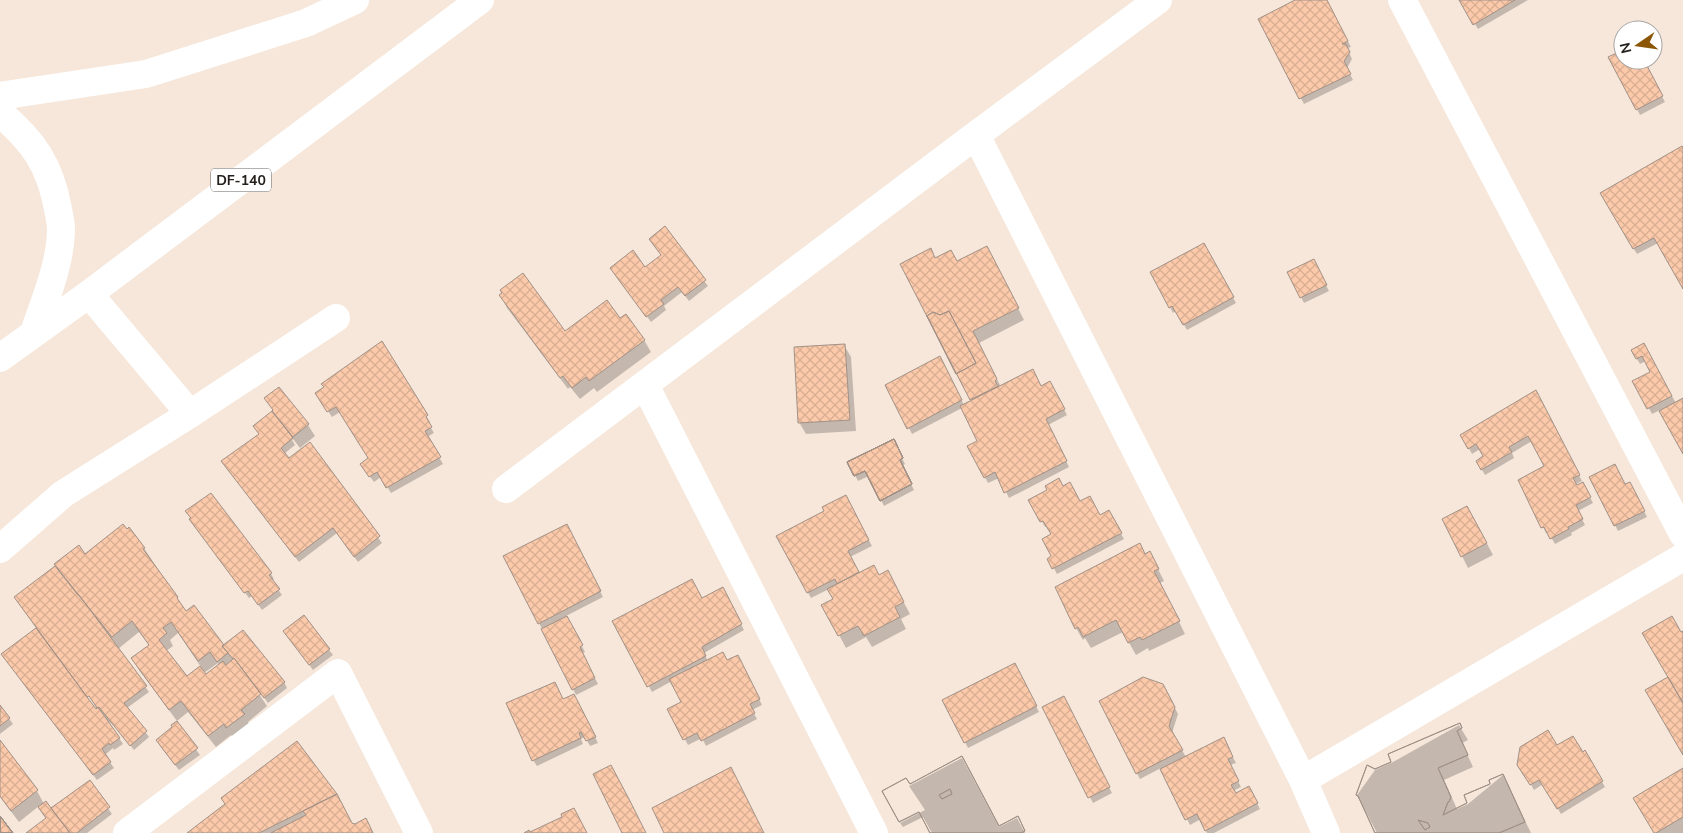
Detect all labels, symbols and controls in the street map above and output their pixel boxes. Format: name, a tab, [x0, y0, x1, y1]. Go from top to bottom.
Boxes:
north arrow	[1613, 20, 1663, 70]
text: N	[1615, 41, 1636, 55]
road number: DF-140	[211, 168, 271, 192]

